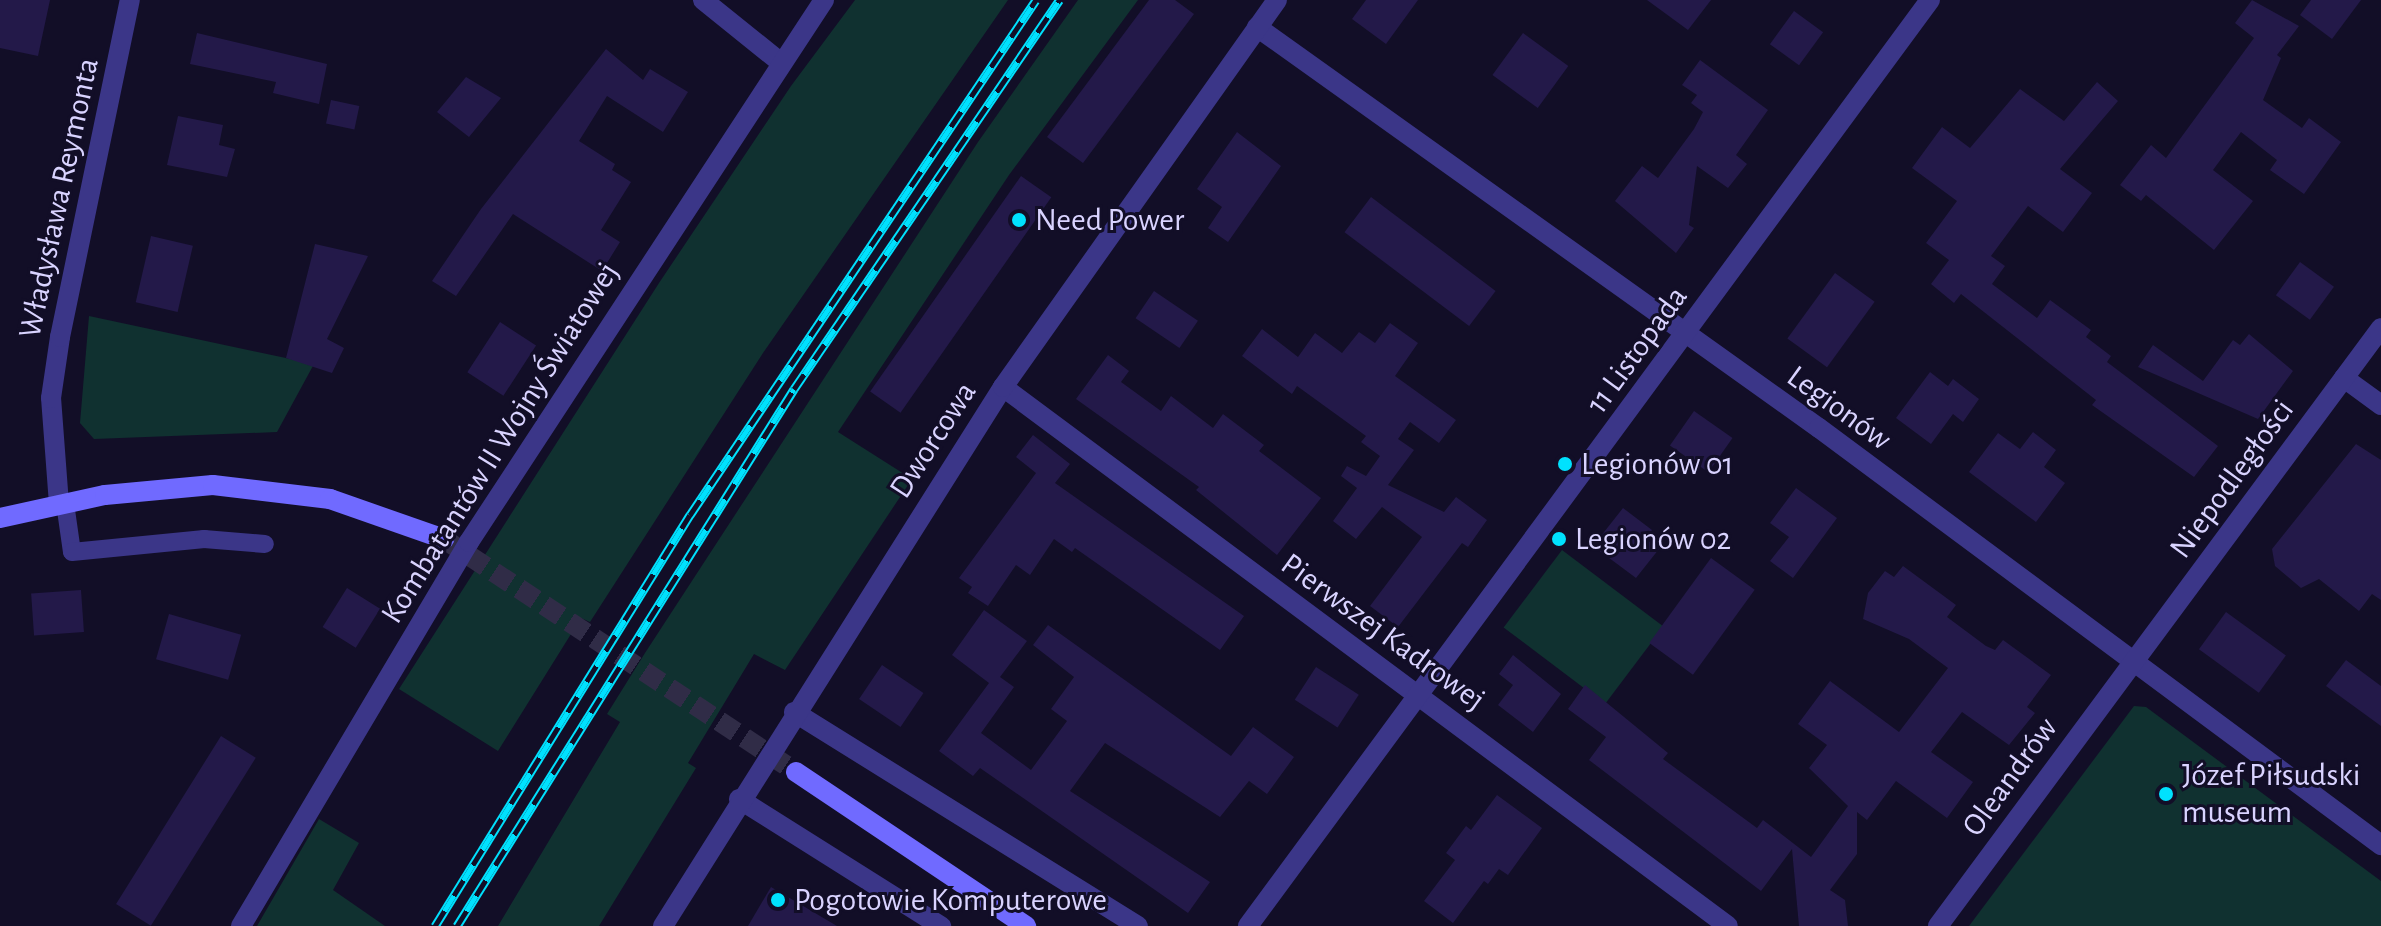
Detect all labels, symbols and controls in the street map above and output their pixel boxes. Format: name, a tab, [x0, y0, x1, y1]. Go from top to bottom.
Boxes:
street label: Władysława Reymonta	[11, 55, 107, 341]
place label: Need Power	[1035, 201, 1184, 239]
marker: Need Power	[1010, 211, 1028, 229]
street label: Kombatantów II Wojny Światowej	[373, 255, 627, 631]
street label: 11 Listopada	[1578, 279, 1696, 421]
street label: Legionów	[1779, 357, 1899, 459]
street label: Dworcowa	[881, 375, 985, 505]
street label: Niepodległości	[2162, 392, 2302, 566]
place label: Legionów 01	[1581, 445, 1734, 483]
marker: Legionów 01	[1556, 455, 1574, 473]
place label: Legionów 02	[1575, 520, 1731, 558]
marker: Legionów 02	[1550, 530, 1568, 548]
street label: Pierwszej Kadrowej	[1273, 545, 1493, 719]
street label: Oleandrów	[1954, 710, 2066, 844]
place label: Józef Piłsudski museum	[2182, 757, 2361, 832]
marker: Józef Piłsudski museum	[2157, 785, 2175, 803]
place label: Pogotowie Komputerowe	[794, 881, 1107, 919]
marker: Pogotowie Komputerowe	[769, 891, 787, 909]

